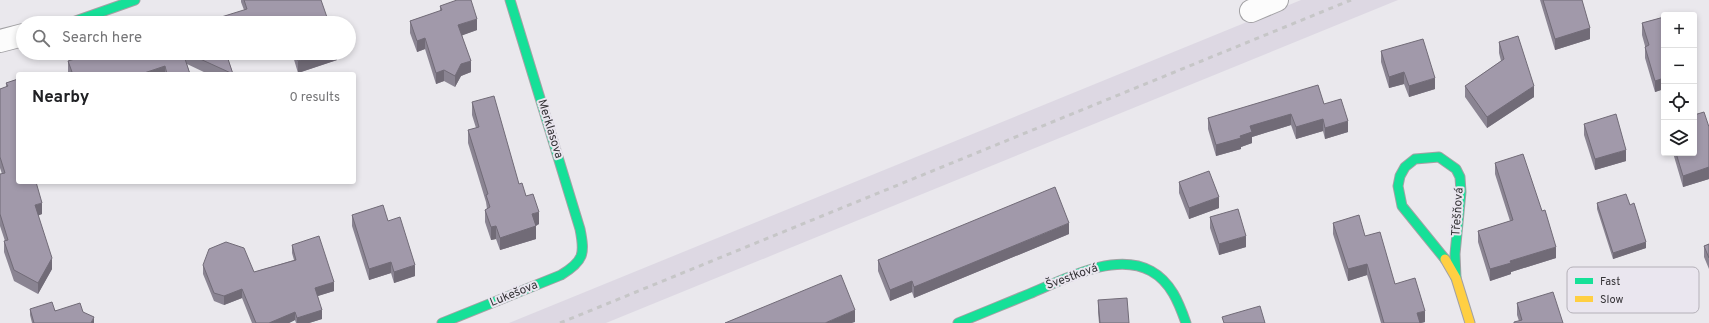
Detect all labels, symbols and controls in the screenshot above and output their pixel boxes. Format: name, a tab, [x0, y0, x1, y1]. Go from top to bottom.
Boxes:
map controls	[1661, 12, 1697, 156]
button: +	[1661, 12, 1697, 48]
search box	[16, 16, 356, 60]
icon: search	[30, 27, 52, 49]
text: Search here	[62, 29, 142, 48]
button: −	[1661, 48, 1697, 84]
button: locate	[1661, 84, 1697, 120]
text: Nearby	[32, 87, 89, 109]
text: 0 results	[289, 90, 340, 106]
street label: Merklasova	[533, 97, 567, 161]
button: layers	[1661, 120, 1697, 156]
street label: Třešňová	[1448, 187, 1468, 237]
street label: Švestková	[1044, 260, 1100, 294]
legend	[1567, 267, 1699, 313]
text: Fast	[1600, 275, 1620, 289]
street label: Lukešova	[488, 277, 540, 311]
text: Slow	[1600, 293, 1623, 307]

